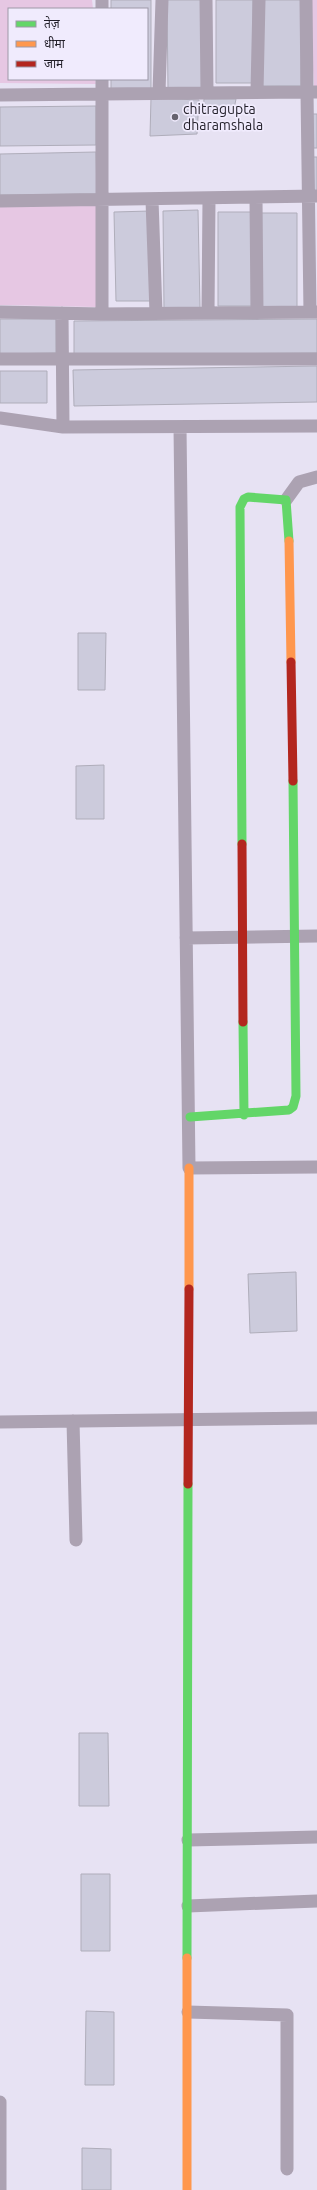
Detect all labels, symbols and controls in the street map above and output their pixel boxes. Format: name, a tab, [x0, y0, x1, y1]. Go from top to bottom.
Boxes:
legend	[8, 8, 148, 80]
text: तेज़	[44, 16, 61, 30]
text: धीमा	[44, 36, 66, 50]
text: जाम	[44, 57, 64, 70]
place label: chitragupta dharamshala	[183, 101, 263, 133]
marker: chitragupta dharamshala	[170, 112, 180, 122]

